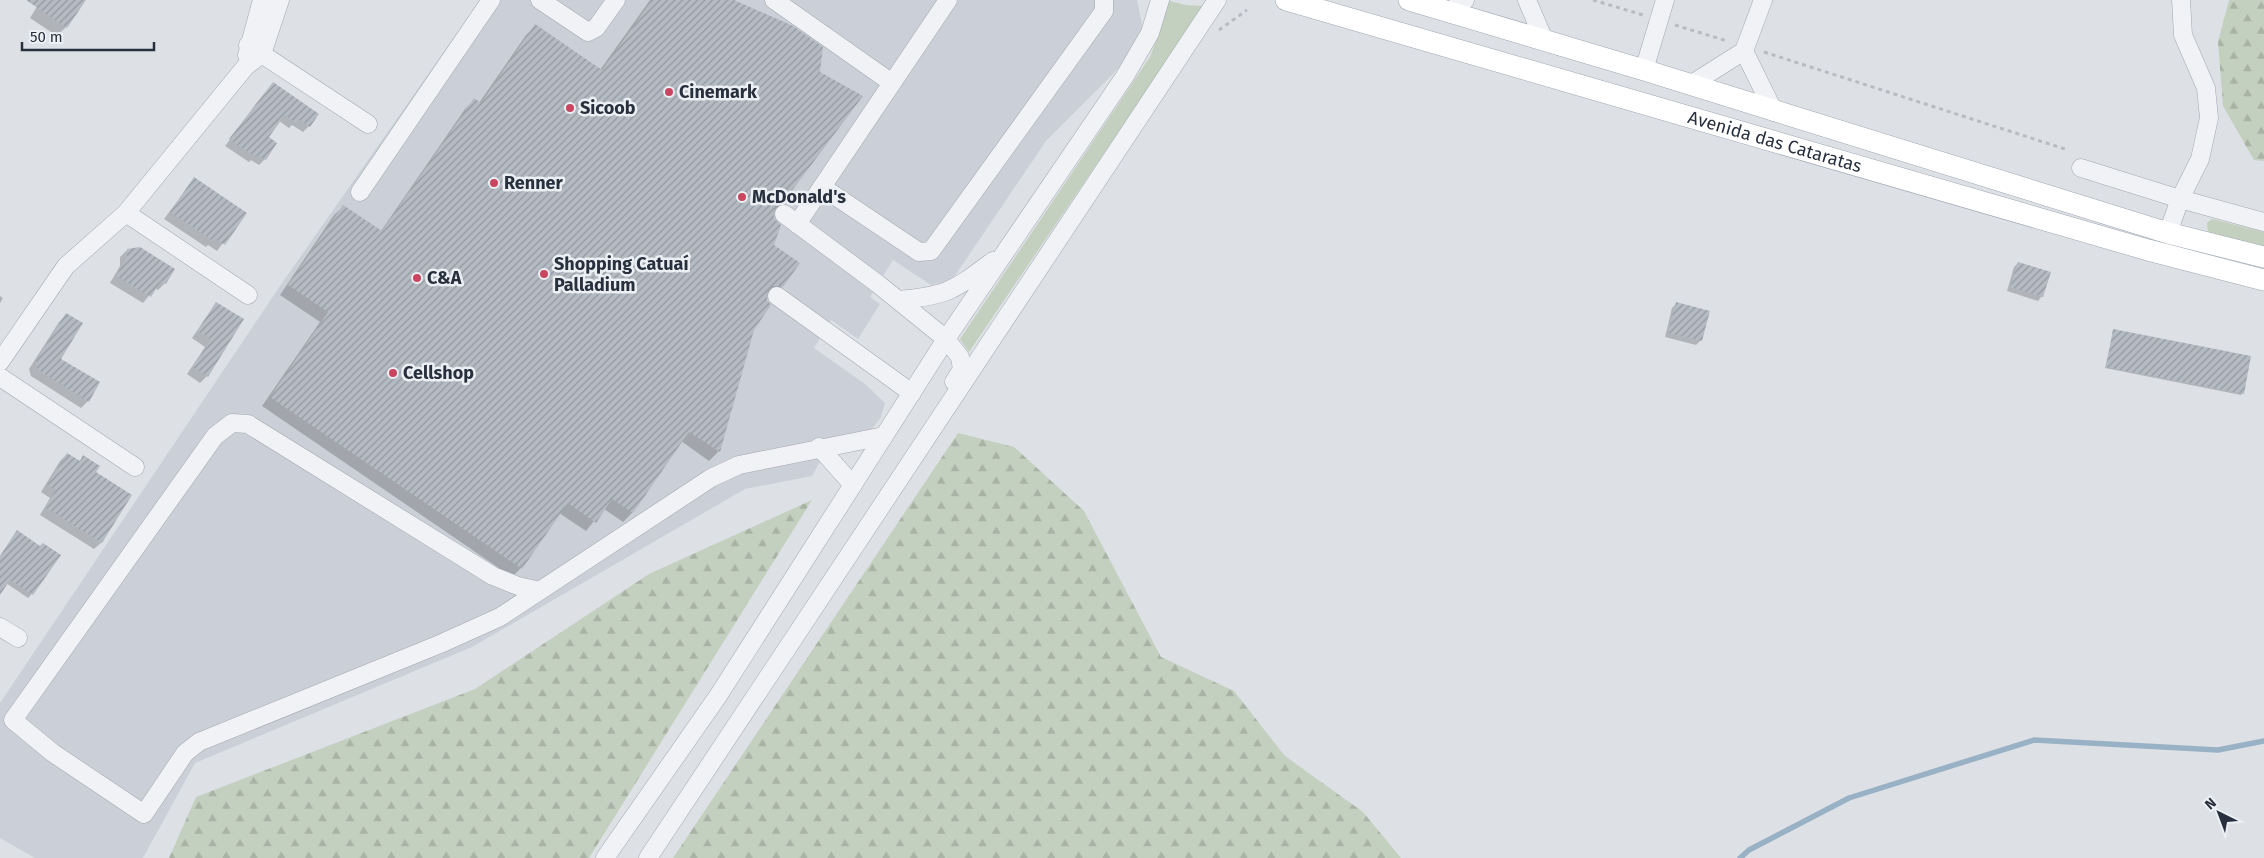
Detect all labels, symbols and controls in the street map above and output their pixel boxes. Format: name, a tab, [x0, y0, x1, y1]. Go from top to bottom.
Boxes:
scale bar	[22, 20, 155, 52]
text: 50 m	[30, 28, 63, 46]
place label: Cinemark	[679, 81, 758, 103]
marker: Cinemark	[663, 86, 675, 98]
place label: Sicoob	[580, 97, 636, 119]
marker: Sicoob	[564, 102, 576, 114]
street label: Avenida das Cataratas	[1685, 106, 1864, 177]
place label: Renner	[504, 172, 563, 194]
marker: Renner	[488, 177, 500, 189]
place label: McDonald's	[752, 186, 846, 208]
marker: McDonald's	[736, 191, 748, 203]
place label: Shopping Catuaí Palladium	[554, 253, 689, 296]
place label: C&A	[427, 267, 462, 289]
marker: Shopping Catuaí Palladium	[538, 268, 550, 280]
marker: C&A	[411, 272, 423, 284]
place label: Cellshop	[403, 362, 474, 384]
marker: Cellshop	[387, 367, 399, 379]
north arrow	[2194, 788, 2244, 838]
text: N	[2201, 794, 2220, 813]

